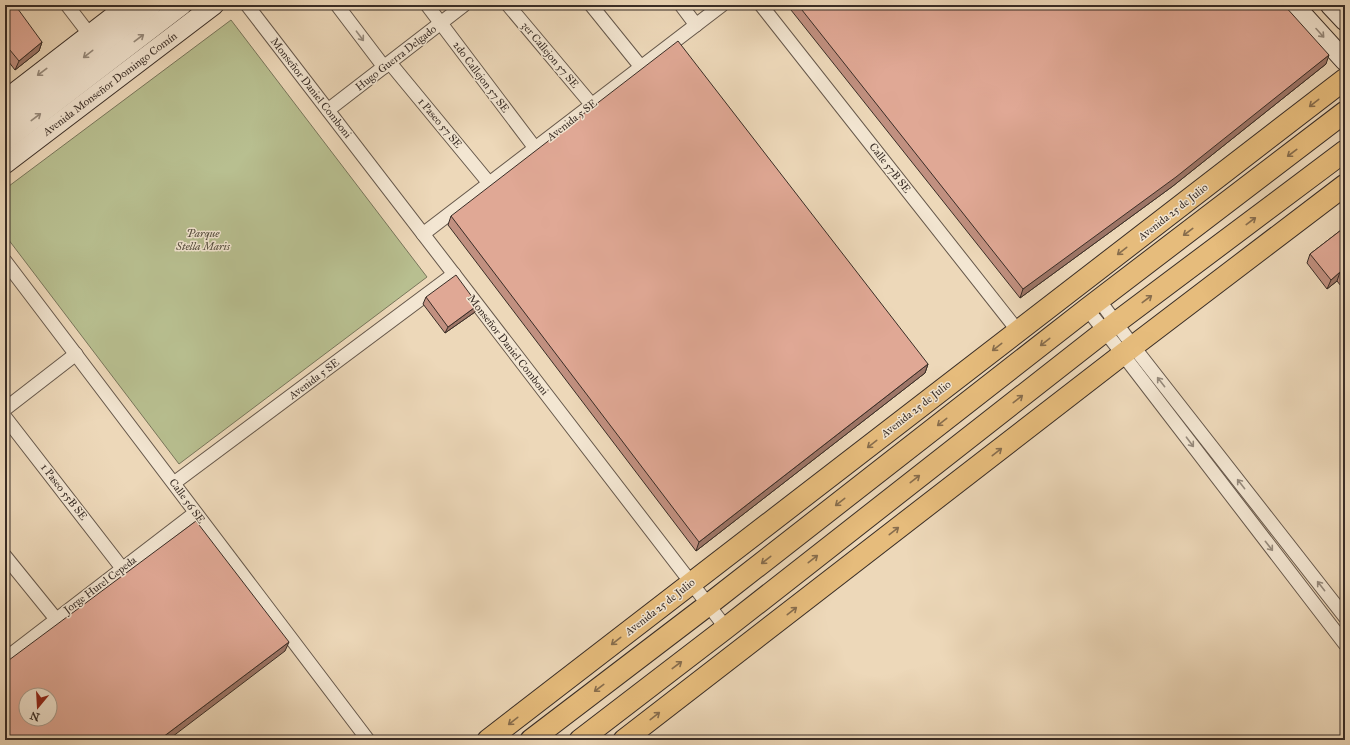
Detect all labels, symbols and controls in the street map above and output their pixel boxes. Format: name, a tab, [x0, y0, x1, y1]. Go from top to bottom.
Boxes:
street label: 3er Callejon 57 SE	[519, 19, 582, 91]
street label: Hugo Guerra Delgado	[353, 22, 439, 94]
one-way arrow	[1315, 28, 1324, 38]
street label: Avenida Monseñor Domingo Comín	[40, 29, 180, 139]
one-way arrow	[356, 31, 364, 42]
one-way arrow	[134, 34, 145, 42]
street label: Monseñor Daniel Comboni	[268, 35, 354, 141]
street label: 2do Callejon 57 SE	[450, 39, 512, 115]
one-way arrow	[82, 50, 93, 59]
one-way arrow	[36, 68, 47, 76]
street label: 1 Paseo 57 SE	[415, 95, 465, 151]
street label: Avenida 5 SE	[544, 96, 600, 144]
one-way arrow	[1309, 99, 1320, 107]
one-way arrow	[30, 113, 41, 121]
street label: Calle 57B SE	[866, 140, 914, 196]
one-way arrow	[1286, 149, 1297, 157]
street label: Avenida 25 de Julio	[1135, 180, 1211, 245]
one-way arrow	[1245, 217, 1256, 226]
park label: Parque Stella Maris	[175, 227, 231, 253]
one-way arrow	[1183, 227, 1194, 236]
one-way arrow	[1117, 246, 1128, 255]
street label: Monseñor Daniel Comboni	[465, 292, 551, 398]
one-way arrow	[1141, 295, 1152, 303]
one-way arrow	[1039, 338, 1050, 346]
one-way arrow	[992, 343, 1003, 351]
street label: Avenida 5 SE	[285, 356, 342, 403]
one-way arrow	[1157, 376, 1165, 387]
street label: Avenida 25 de Julio	[878, 377, 954, 442]
one-way arrow	[1012, 395, 1023, 403]
one-way arrow	[937, 418, 948, 426]
one-way arrow	[1186, 437, 1194, 448]
one-way arrow	[867, 439, 878, 448]
one-way arrow	[991, 447, 1002, 456]
street label: 1 Paseo 55B SE	[38, 461, 90, 523]
one-way arrow	[910, 475, 921, 484]
street label: Calle 56 SE	[166, 476, 208, 526]
one-way arrow	[1237, 479, 1245, 490]
one-way arrow	[834, 497, 845, 506]
one-way arrow	[889, 527, 900, 536]
one-way arrow	[1265, 540, 1273, 551]
street label: Jorge Hurel Cepeda	[60, 553, 140, 618]
one-way arrow	[760, 555, 771, 564]
one-way arrow	[808, 555, 819, 564]
street label: Avenida 25 de Julio	[622, 575, 698, 640]
one-way arrow	[1317, 581, 1325, 592]
one-way arrow	[786, 607, 797, 615]
one-way arrow	[610, 637, 621, 646]
one-way arrow	[672, 661, 683, 669]
one-way arrow	[593, 684, 604, 692]
north arrow	[18, 687, 58, 727]
text: N	[28, 708, 42, 724]
one-way arrow	[650, 712, 661, 720]
one-way arrow	[508, 716, 519, 725]

